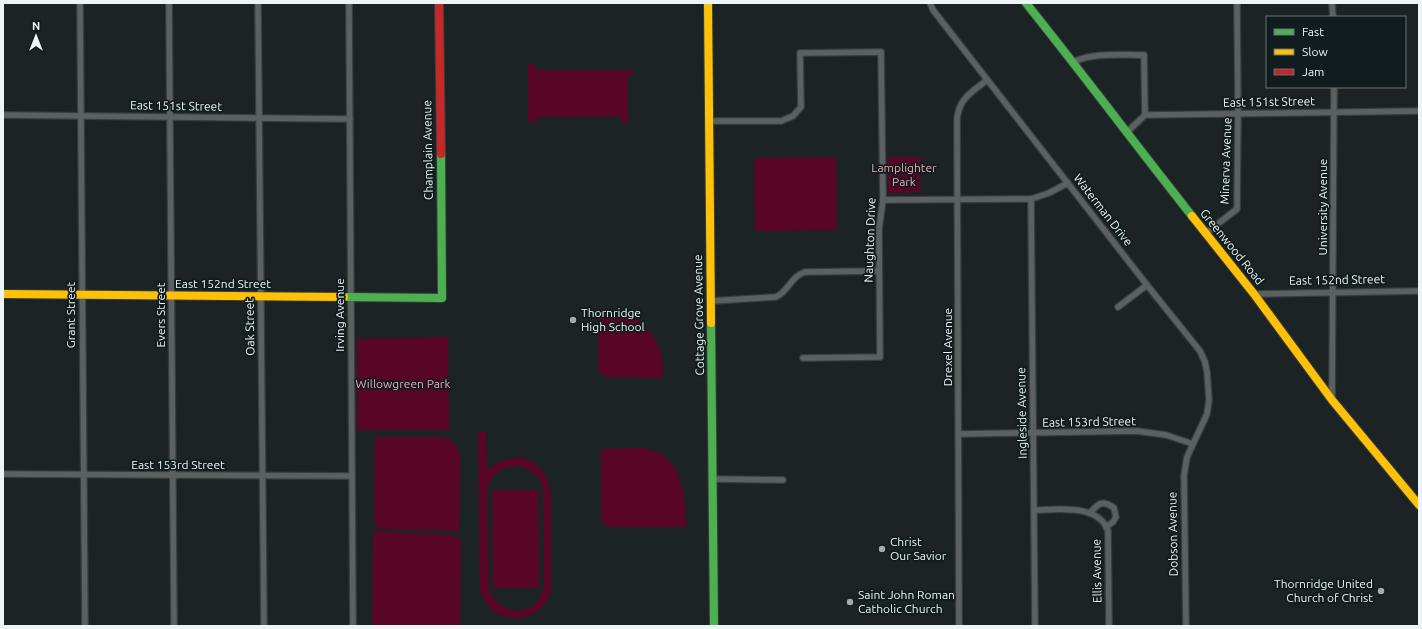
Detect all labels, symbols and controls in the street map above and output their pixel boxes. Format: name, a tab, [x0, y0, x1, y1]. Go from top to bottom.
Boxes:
north arrow	[16, 16, 56, 56]
legend	[1266, 16, 1406, 88]
text: N	[32, 20, 40, 32]
text: Fast	[1302, 25, 1324, 38]
text: Slow	[1302, 45, 1328, 58]
text: Jam	[1302, 65, 1324, 78]
street label: East 151st Street	[1223, 94, 1315, 109]
street label: East 151st Street	[130, 98, 222, 113]
street label: Champlain Avenue	[420, 100, 435, 200]
street label: Minerva Avenue	[1217, 117, 1234, 205]
street label: University Avenue	[1316, 159, 1329, 255]
park label: Lamplighter Park	[871, 161, 937, 188]
street label: Waterman Drive	[1071, 171, 1135, 248]
street label: Naughton Drive	[862, 197, 877, 283]
street label: Greenwood Road	[1198, 206, 1267, 287]
street label: Cottage Grove Avenue	[691, 254, 706, 376]
street label: East 152nd Street	[1289, 272, 1385, 287]
street label: East 152nd Street	[175, 277, 271, 290]
street label: Irving Avenue	[333, 278, 346, 352]
street label: Grant Street	[64, 281, 77, 348]
street label: Evers Street	[154, 282, 167, 348]
street label: Oak Street	[242, 298, 257, 356]
place label: Thornridge High School	[581, 306, 645, 333]
street label: Drexel Avenue	[941, 308, 954, 386]
marker: Thornridge High School	[568, 315, 578, 325]
street label: Ingleside Avenue	[1014, 367, 1029, 459]
park label: Willowgreen Park	[356, 377, 450, 390]
street label: East 153rd Street	[1042, 414, 1136, 429]
street label: East 153rd Street	[131, 458, 225, 471]
street label: Dobson Avenue	[1165, 492, 1180, 577]
place label: Christ Our Savior	[890, 535, 947, 562]
street label: Ellis Avenue	[1089, 539, 1104, 603]
marker: Christ Our Savior	[877, 544, 887, 554]
place label: Thornridge United Church of Christ	[1274, 577, 1373, 604]
marker: Thornridge United Church of Christ	[1376, 586, 1386, 596]
place label: Saint John Roman Catholic Church	[858, 588, 955, 615]
marker: Saint John Roman Catholic Church	[845, 597, 855, 607]

